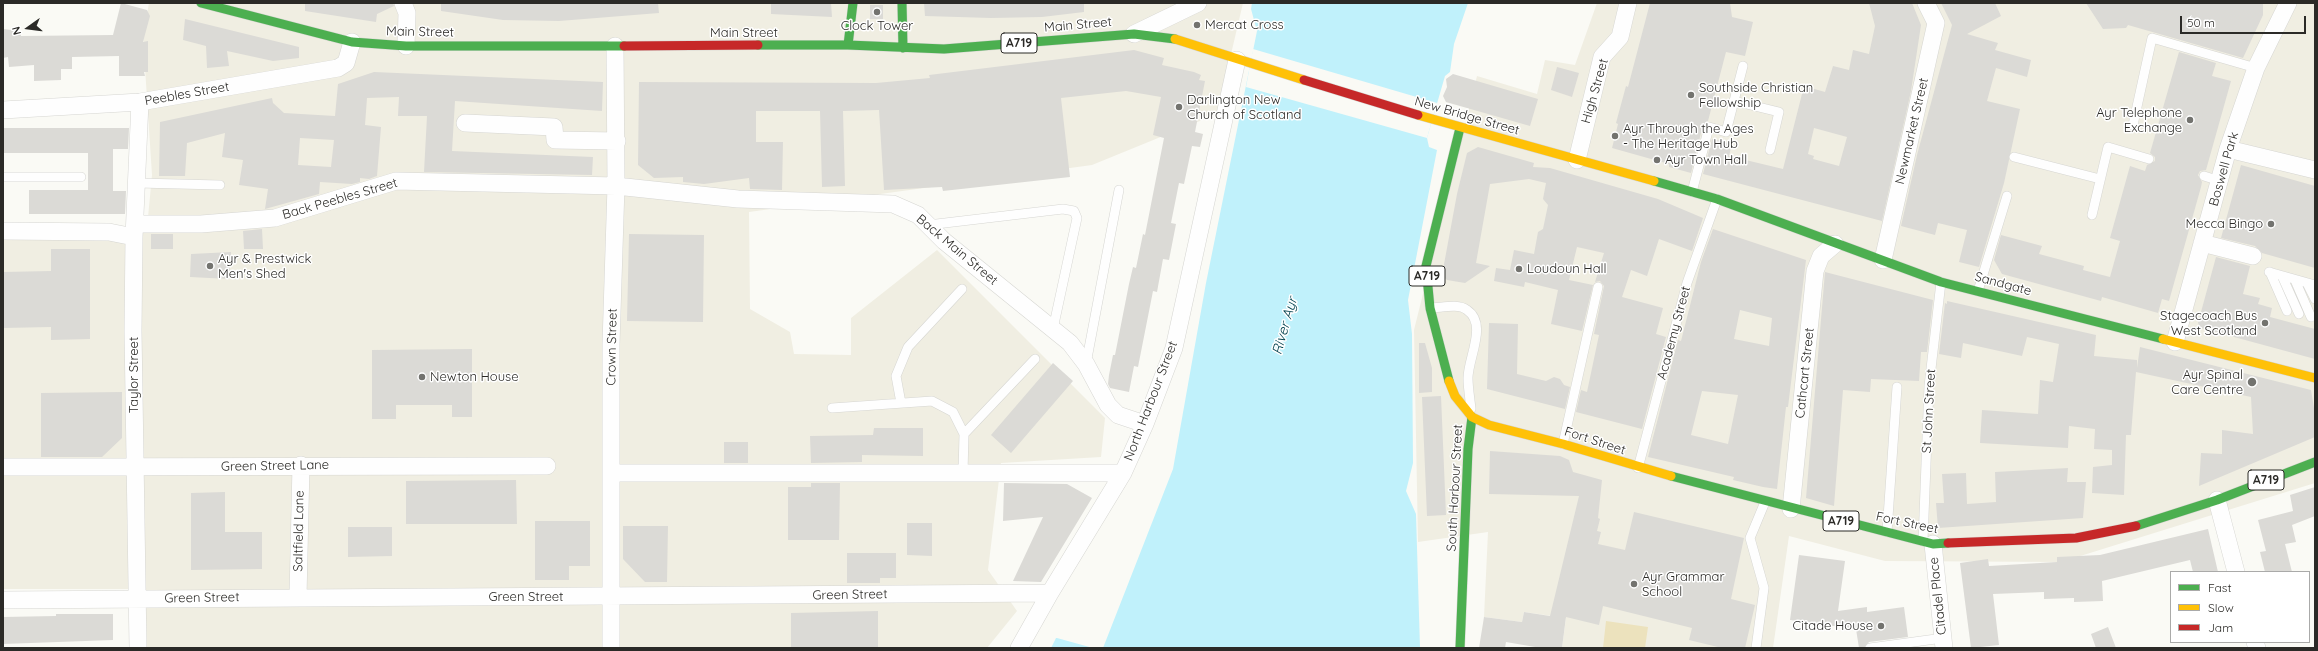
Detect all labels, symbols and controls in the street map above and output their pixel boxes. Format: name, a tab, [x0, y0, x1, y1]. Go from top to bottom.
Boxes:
marker: Clock Tower	[872, 7, 882, 17]
north arrow	[8, 8, 48, 48]
scale bar	[2182, 8, 2308, 34]
street label: Main Street	[1043, 14, 1113, 36]
text: 50 m	[2187, 15, 2215, 30]
place label: Mercat Cross	[1205, 17, 1284, 33]
place label: Clock Tower	[841, 18, 913, 34]
marker: Mercat Cross	[1192, 20, 1202, 30]
street label: Main Street	[386, 24, 454, 40]
text: N	[9, 25, 24, 37]
street label: Main Street	[710, 25, 778, 41]
road number: A719	[1001, 33, 1037, 53]
street label: High Street	[1578, 57, 1612, 125]
street label: Newmarket Street	[1892, 76, 1932, 186]
street label: Peebles Street	[144, 79, 230, 109]
place label: Southside Christian Fellowship	[1699, 80, 1813, 111]
marker: Southside Christian Fellowship	[1686, 90, 1696, 100]
place label: Darlington New Church of Scotland	[1187, 92, 1301, 123]
street label: New Bridge Street	[1413, 94, 1521, 138]
marker: Darlington New Church of Scotland	[1174, 102, 1184, 112]
place label: Ayr Telephone Exchange	[2096, 105, 2182, 136]
marker: Ayr Telephone Exchange	[2185, 115, 2195, 125]
place label: Ayr Through the Ages - The Heritage Hub	[1623, 121, 1754, 152]
street label: Boswell Park	[2206, 130, 2242, 208]
marker: Ayr Through the Ages - The Heritage Hub	[1610, 131, 1620, 141]
place label: Ayr Town Hall	[1665, 152, 1747, 168]
marker: Ayr Town Hall	[1652, 155, 1662, 165]
street label: Back Peebles Street	[281, 175, 399, 223]
street label: Back Main Street	[913, 211, 1001, 289]
place label: Mecca Bingo	[2186, 216, 2263, 232]
marker: Mecca Bingo	[2266, 219, 2276, 229]
place label: Ayr & Prestwick Men's Shed	[218, 251, 311, 282]
marker: Ayr & Prestwick Men's Shed	[205, 261, 215, 271]
place label: Loudoun Hall	[1527, 261, 1607, 277]
marker: Loudoun Hall	[1514, 264, 1524, 274]
road number: A719	[1409, 266, 1445, 286]
street label: Sandgate	[1973, 269, 2033, 299]
street label: Academy Street	[1654, 284, 1694, 382]
water label: River Ayr	[1269, 295, 1301, 357]
street label: Crown Street	[604, 308, 620, 386]
place label: Stagecoach Bus West Scotland	[2160, 308, 2257, 339]
marker: Stagecoach Bus West Scotland	[2260, 318, 2270, 328]
street label: Cathcart Street	[1792, 327, 1818, 419]
street label: Taylor Street	[126, 337, 142, 413]
street label: North Harbour Street	[1121, 339, 1181, 463]
place label: Ayr Spinal Care Centre	[2171, 367, 2243, 398]
street label: St John Street	[1919, 368, 1939, 454]
place label: Newton House	[430, 369, 519, 385]
marker: Newton House	[417, 372, 427, 382]
marker: Ayr Spinal Care Centre	[2246, 376, 2258, 388]
street label: South Harbour Street	[1444, 424, 1466, 552]
street label: Fort Street	[1562, 424, 1628, 458]
street label: Green Street Lane	[221, 457, 329, 475]
road number: A719	[2248, 470, 2284, 490]
street label: Saltfield Lane	[290, 490, 308, 572]
street label: Fort Street	[1874, 509, 1940, 537]
road number: A719	[1823, 511, 1859, 531]
street label: Citadel Place	[1926, 556, 1950, 636]
place label: Ayr Grammar School	[1642, 569, 1724, 600]
legend	[2170, 571, 2310, 643]
marker: Ayr Grammar School	[1629, 579, 1639, 589]
text: Fast	[2208, 580, 2232, 595]
street label: Green Street	[812, 587, 888, 603]
street label: Green Street	[488, 589, 564, 605]
street label: Green Street	[164, 590, 240, 606]
text: Slow	[2208, 600, 2234, 615]
place label: Citade House	[1793, 618, 1873, 634]
text: Jam	[2208, 620, 2233, 635]
marker: Citade House	[1876, 621, 1886, 631]

